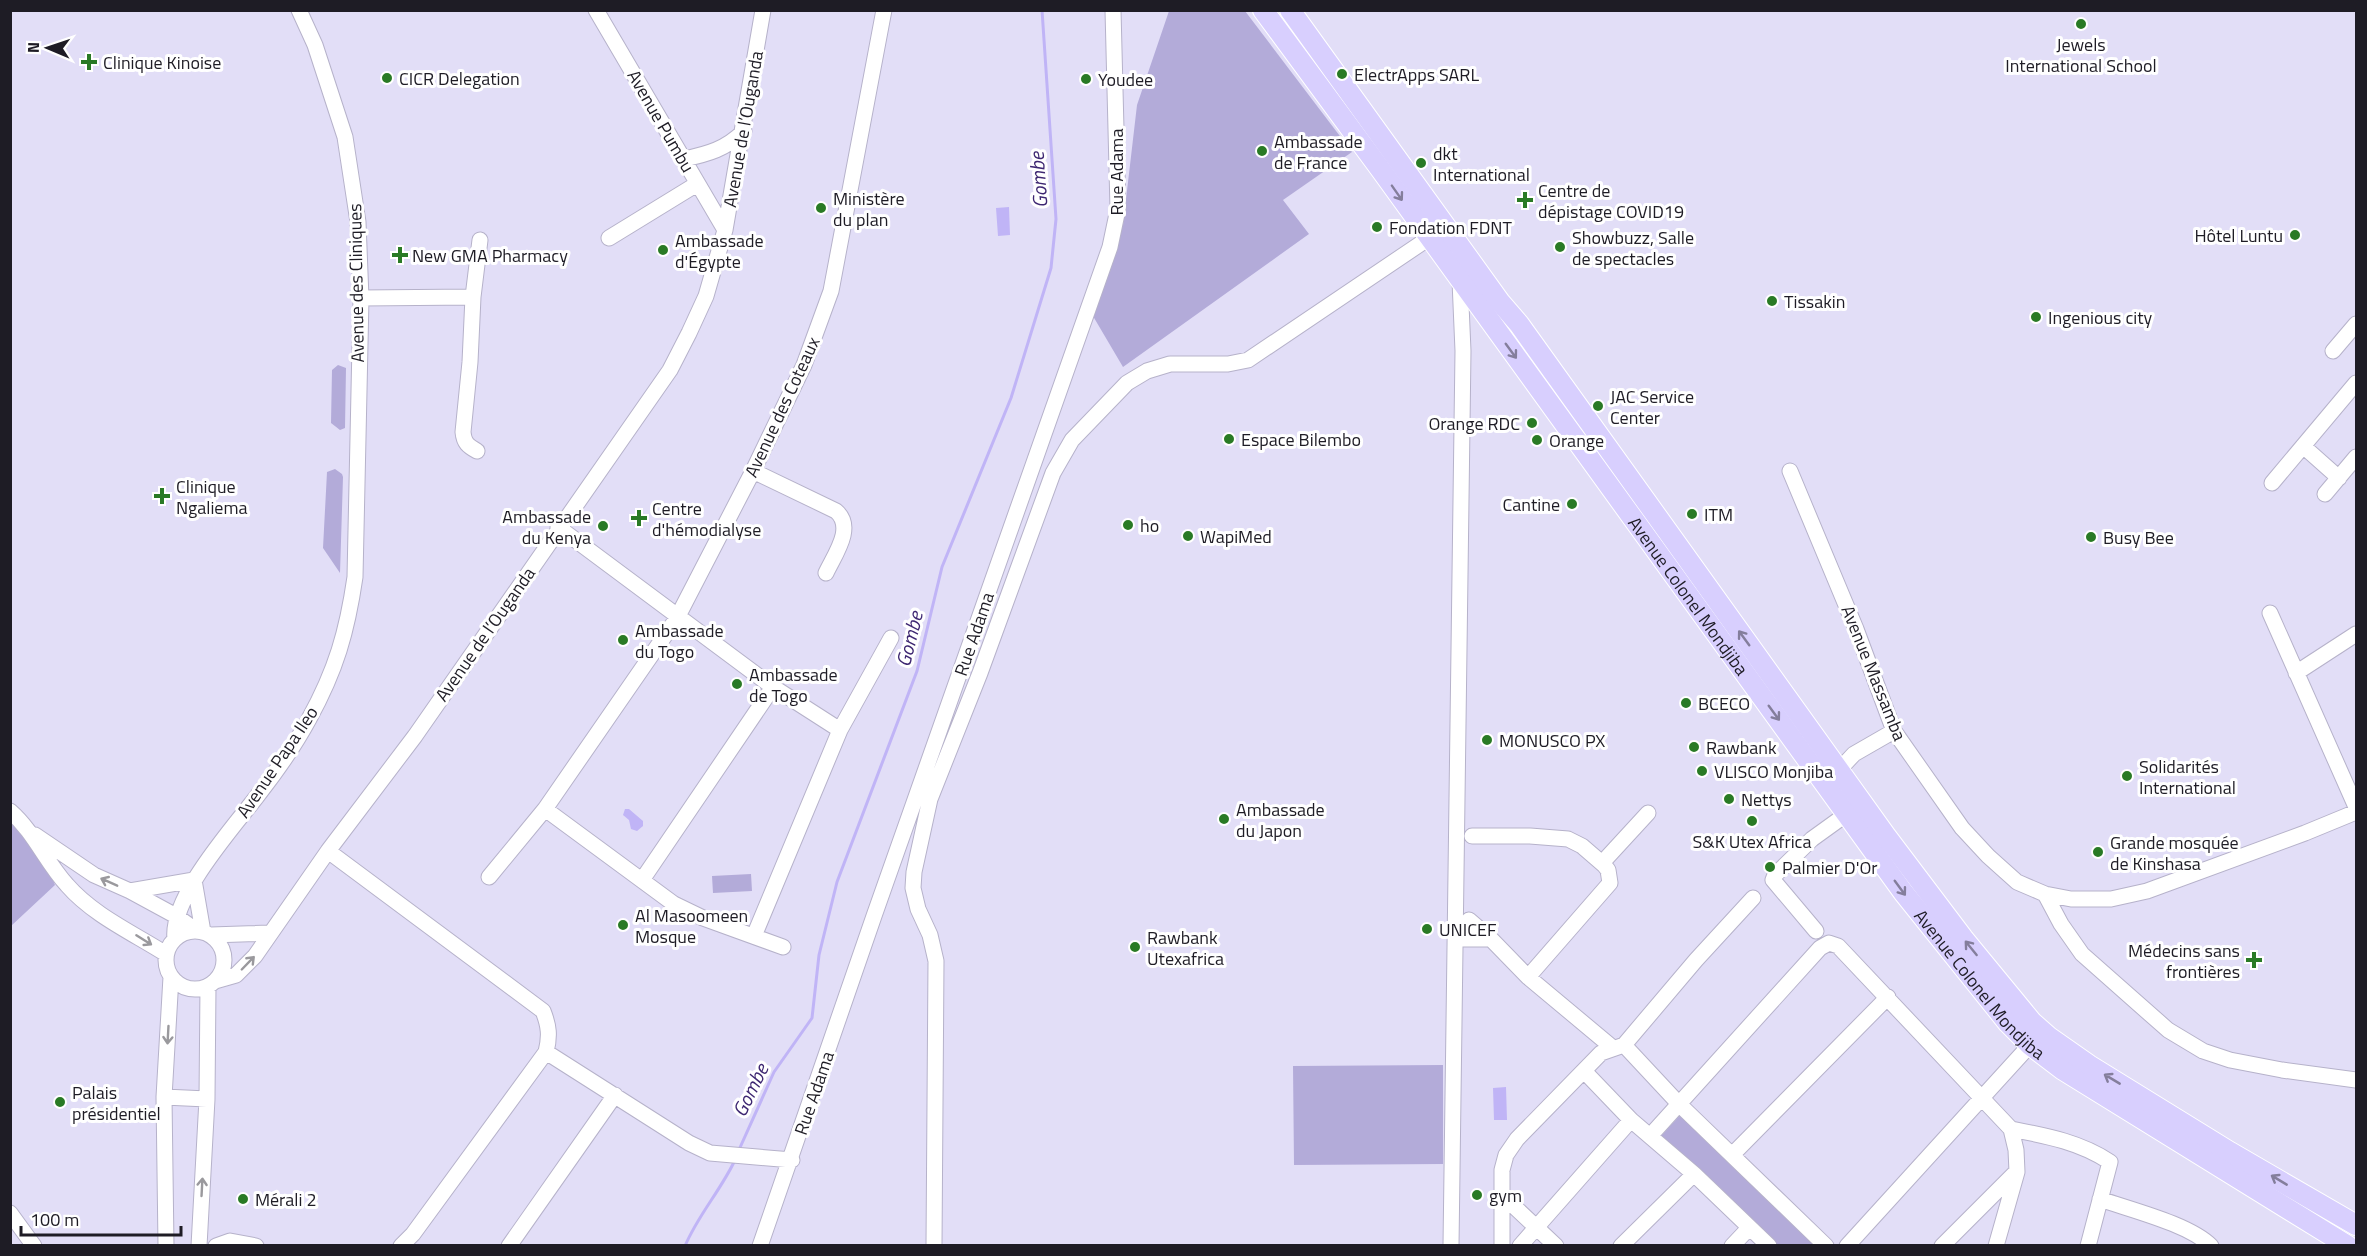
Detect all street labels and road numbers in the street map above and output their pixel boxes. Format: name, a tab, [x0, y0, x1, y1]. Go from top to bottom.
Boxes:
street label: Avenue de l’Ouganda	[716, 49, 770, 209]
street label: Avenue Pumbu	[621, 65, 701, 177]
street label: Rue Adama	[1103, 129, 1130, 215]
street label: Avenue des Cliniques	[341, 203, 371, 363]
street label: Avenue des Coteaux	[738, 332, 826, 482]
street label: Avenue Colonel Mondjiba	[1622, 511, 1755, 681]
street label: Avenue de l’Ouganda	[428, 561, 542, 707]
street label: Rue Adama	[947, 589, 1001, 679]
street label: Avenue Massamba	[1835, 601, 1913, 745]
street label: Avenue Papa Ileo	[230, 701, 324, 823]
street label: Avenue Colonel Mondjiba	[1908, 903, 2051, 1066]
street label: Rue Adama	[787, 1048, 841, 1138]

